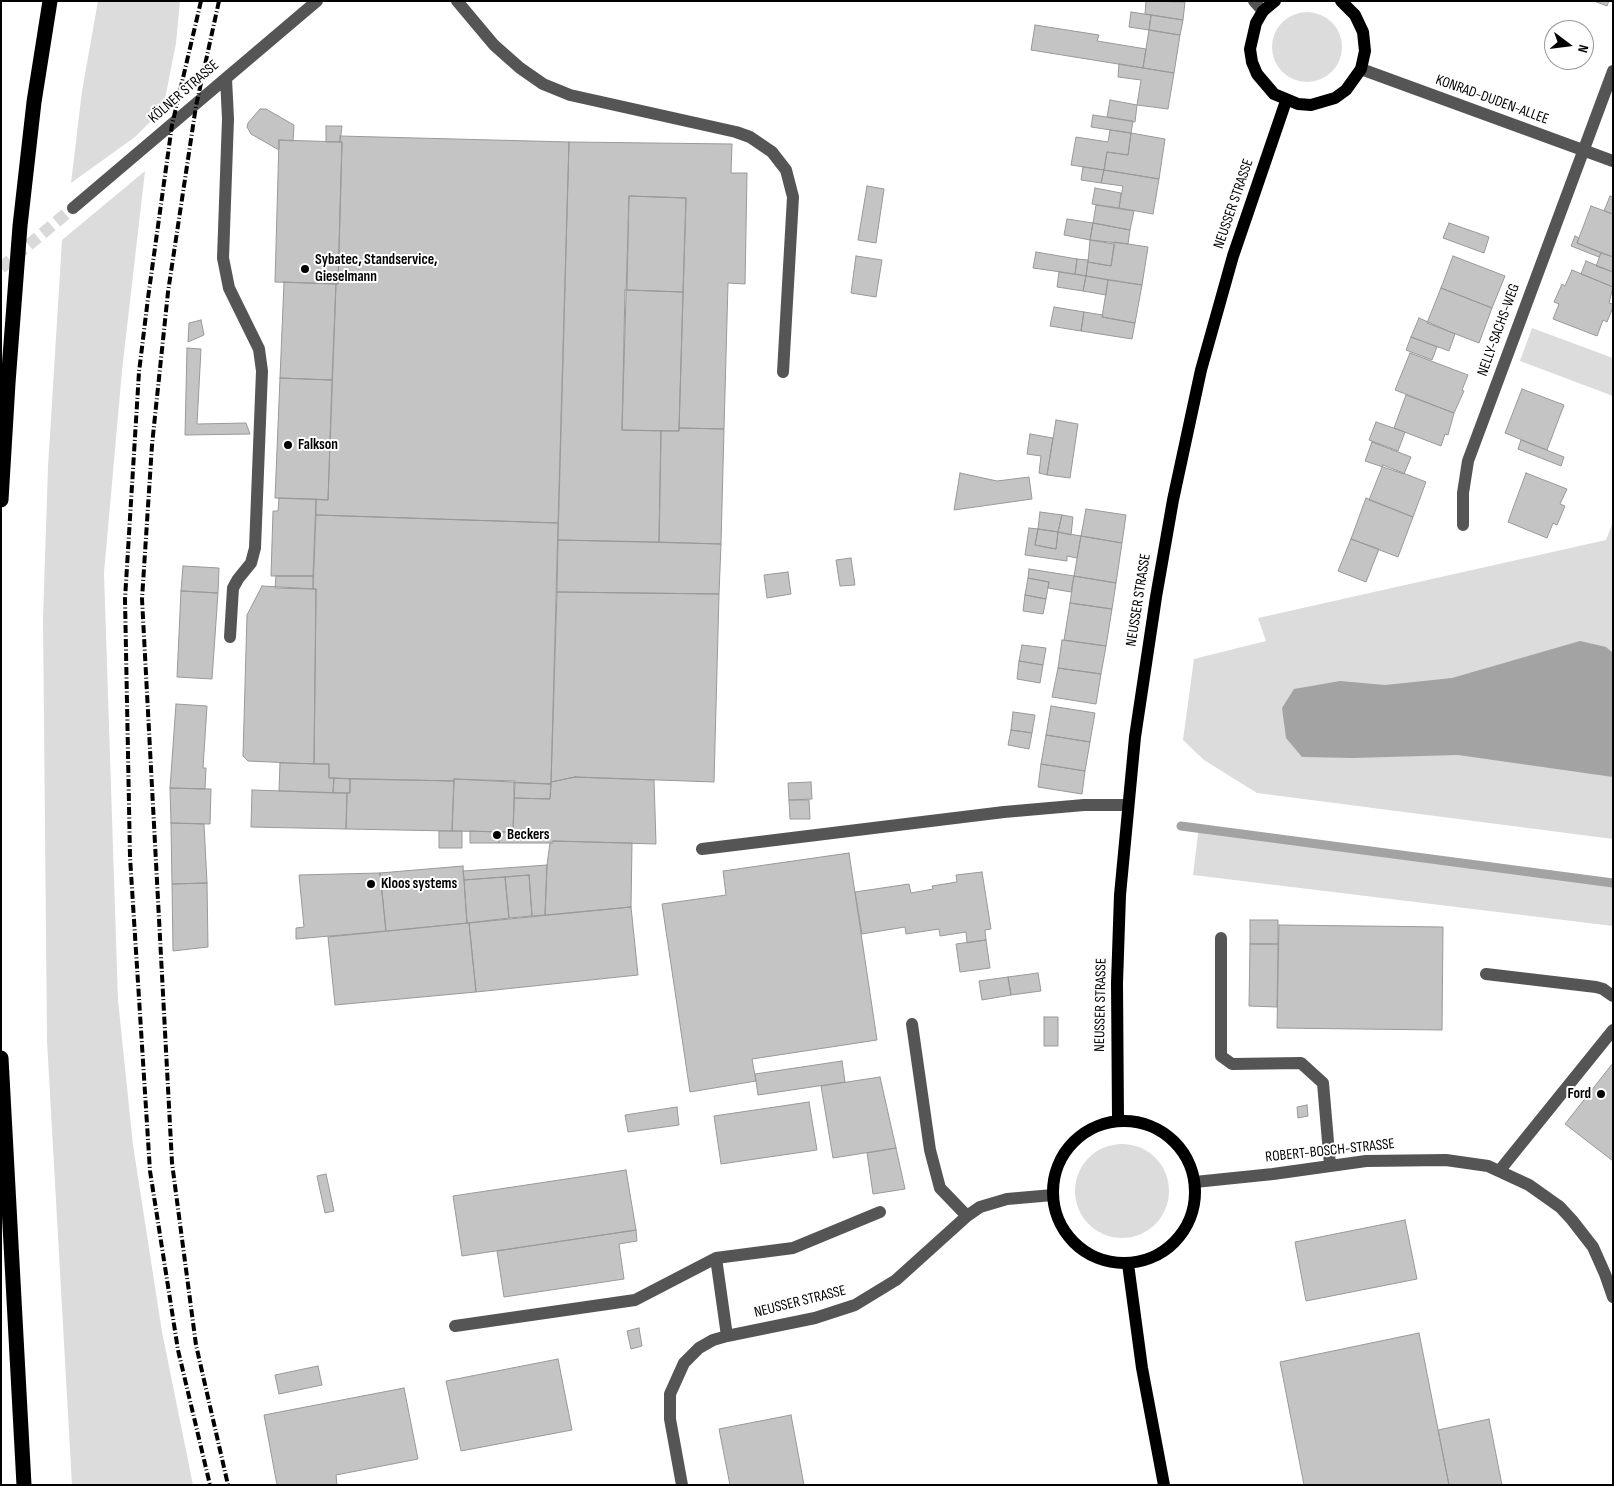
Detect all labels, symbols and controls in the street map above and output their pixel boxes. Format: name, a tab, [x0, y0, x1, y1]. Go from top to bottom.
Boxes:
north arrow	[1544, 20, 1594, 70]
text: N	[1574, 43, 1592, 55]
street label: KÖLNER STRASSE	[145, 57, 223, 127]
street label: KONRAD-DUDEN-ALLEE	[1433, 71, 1551, 129]
street label: NEUSSER STRASSE	[1210, 157, 1258, 251]
place label: Sybatec, Standservice, Gieselmann	[315, 251, 438, 286]
marker: Sybatec, Standservice, Gieselmann	[299, 263, 311, 275]
street label: NELLY-SACHS-WEG	[1474, 281, 1524, 379]
place label: Falkson	[298, 436, 338, 454]
marker: Falkson	[282, 439, 294, 451]
street label: NEUSSER STRASSE	[1123, 552, 1155, 648]
place label: Beckers	[507, 826, 550, 844]
marker: Beckers	[491, 829, 503, 841]
place label: Kloos systems	[381, 875, 457, 893]
marker: Kloos systems	[365, 878, 377, 890]
street label: NEUSSER STRASSE	[1091, 958, 1111, 1052]
place label: Ford	[1568, 1085, 1591, 1103]
marker: Ford	[1595, 1088, 1607, 1100]
street label: ROBERT-BOSCH-STRASSE	[1265, 1135, 1395, 1167]
street label: NEUSSER STRASSE	[752, 1282, 848, 1322]

